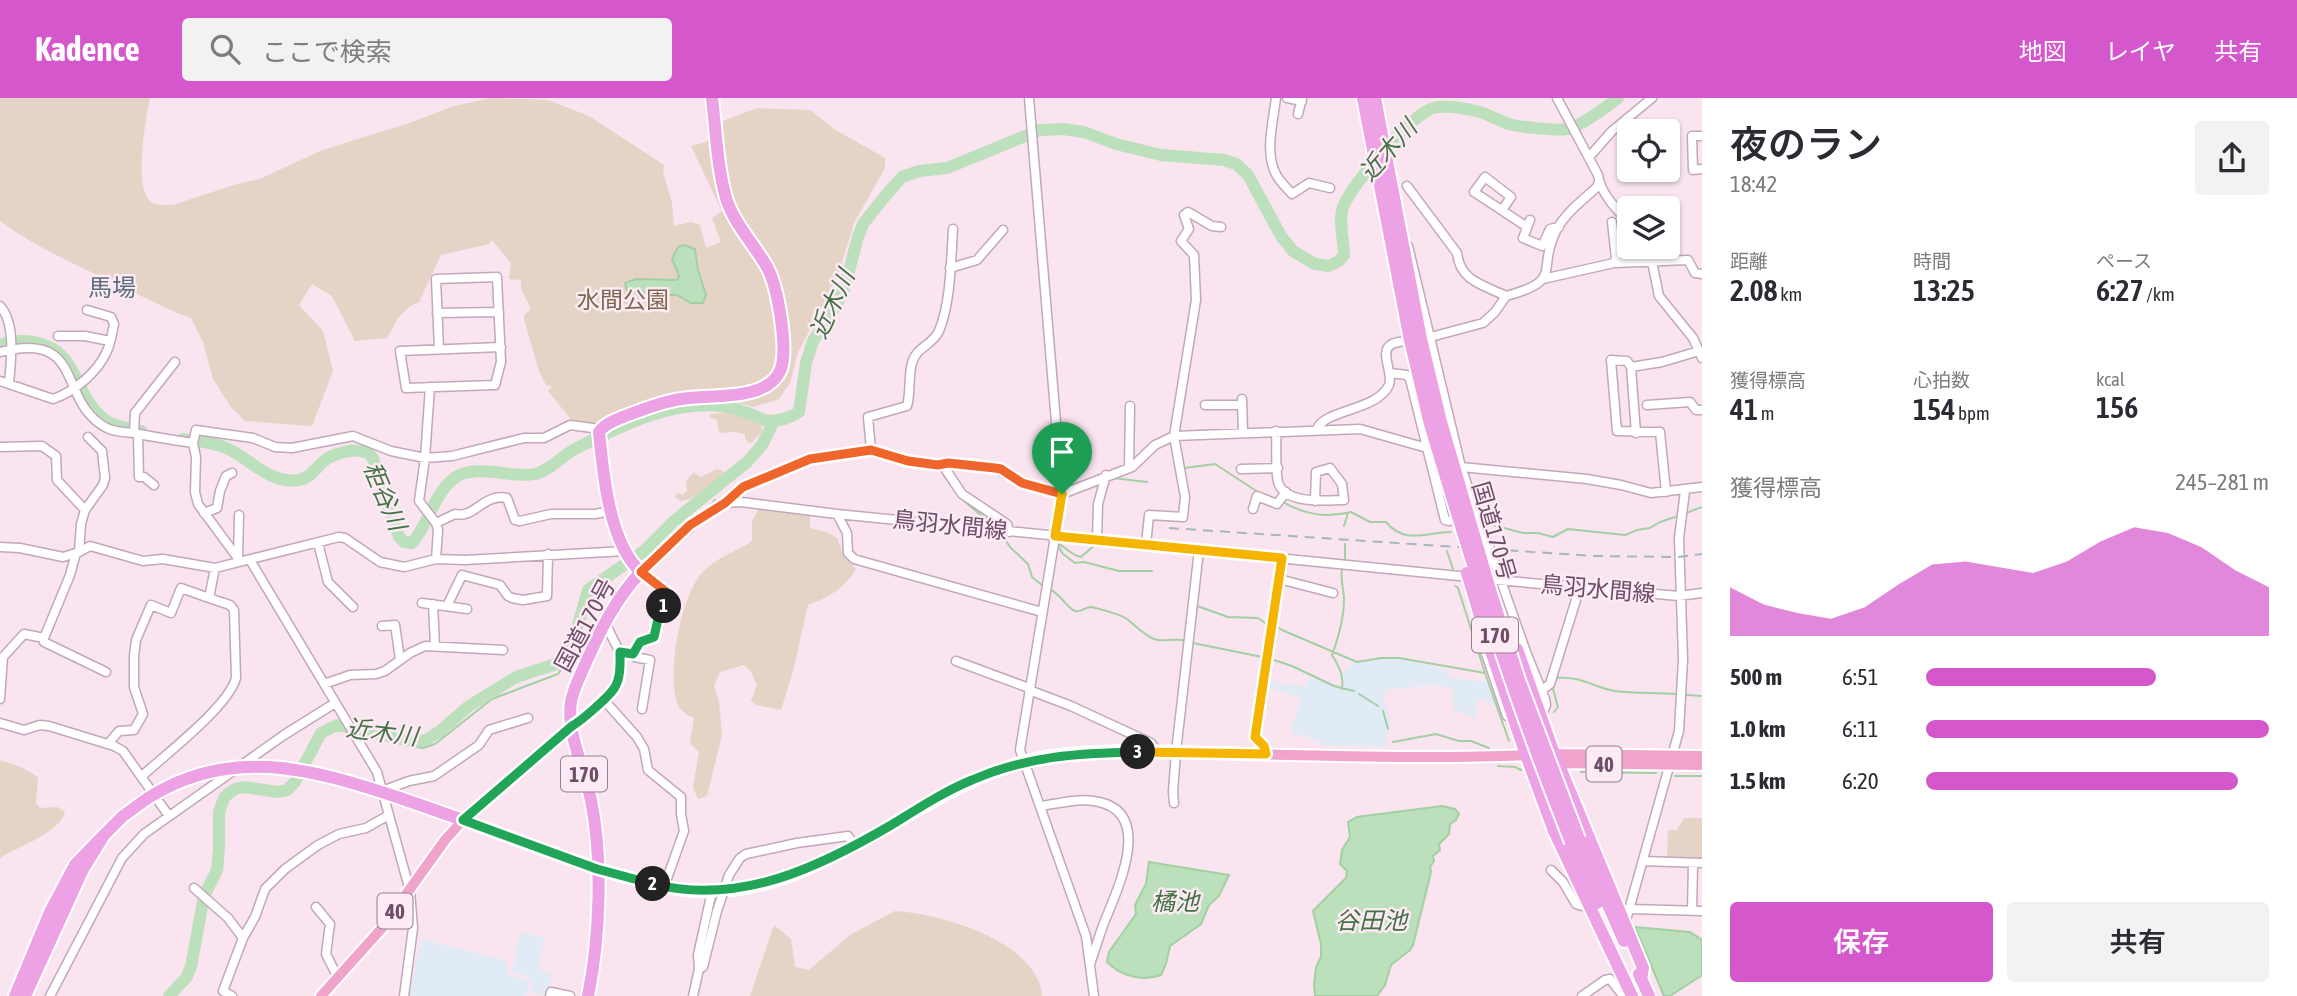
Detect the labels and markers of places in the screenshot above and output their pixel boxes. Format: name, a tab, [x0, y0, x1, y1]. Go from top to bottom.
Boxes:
pin	[1032, 422, 1092, 494]
pin: 1	[646, 588, 682, 624]
pin: 3	[1120, 734, 1156, 770]
pin: 2	[636, 866, 670, 902]

